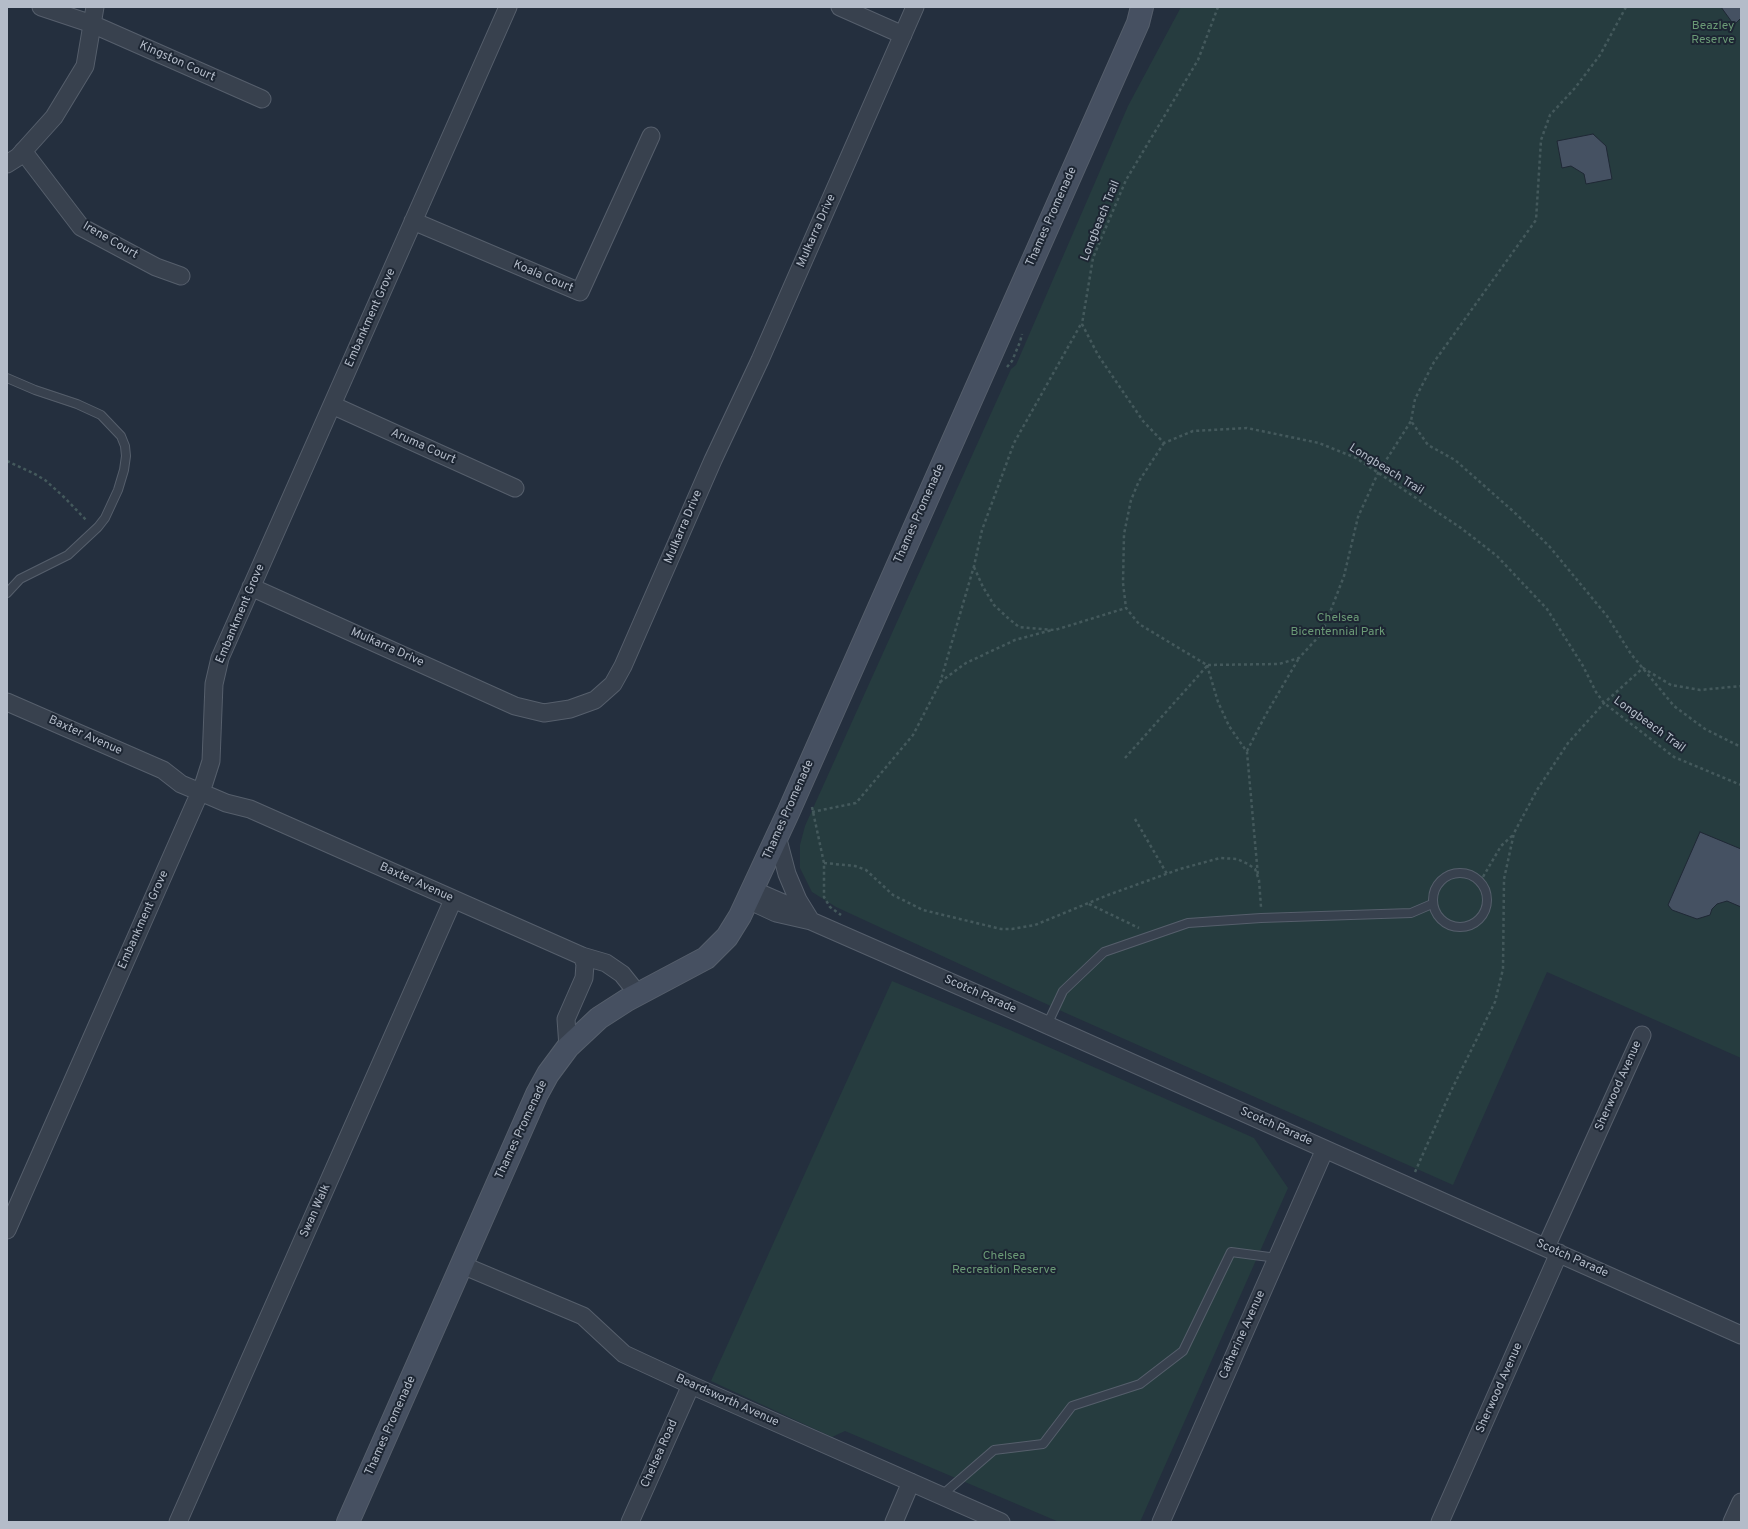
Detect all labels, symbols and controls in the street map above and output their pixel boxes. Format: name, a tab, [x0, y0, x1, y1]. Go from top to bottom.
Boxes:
park label: Beazley Reserve	[1691, 20, 1735, 48]
street label: Kingston Court	[137, 39, 217, 85]
street label: Thames Promenade	[1024, 165, 1080, 269]
street label: Longbeach Trail	[1078, 179, 1124, 263]
street label: Mulkarra Drive	[794, 192, 840, 270]
street label: Irene Court	[80, 219, 140, 263]
street label: Koala Court	[511, 258, 575, 296]
street label: Embankment Grove	[343, 266, 399, 370]
street label: Aruma Court	[388, 426, 458, 468]
street label: Longbeach Trail	[1346, 441, 1426, 499]
street label: Thames Promenade	[892, 462, 948, 566]
street label: Mulkarra Drive	[662, 488, 706, 566]
street label: Embankment Grove	[214, 562, 268, 666]
park label: Chelsea Bicentennial Park	[1291, 612, 1385, 640]
street label: Mulkarra Drive	[348, 625, 426, 671]
street label: Longbeach Trail	[1610, 694, 1688, 756]
street label: Baxter Avenue	[46, 713, 124, 759]
street label: Thames Promenade	[761, 758, 817, 862]
street label: Baxter Avenue	[377, 860, 455, 906]
street label: Embankment Grove	[116, 868, 172, 972]
street label: Scotch Parade	[942, 973, 1018, 1017]
street label: Sherwood Avenue	[1593, 1039, 1645, 1133]
street label: Thames Promenade	[493, 1078, 551, 1182]
street label: Scotch Parade	[1238, 1105, 1314, 1149]
street label: Swan Walk	[298, 1182, 334, 1240]
street label: Scotch Parade	[1534, 1237, 1610, 1281]
park label: Chelsea Recreation Reserve	[952, 1250, 1056, 1278]
street label: Catherine Avenue	[1217, 1288, 1269, 1382]
street label: Sherwood Avenue	[1474, 1341, 1526, 1435]
street label: Beardsworth Avenue	[673, 1372, 781, 1430]
street label: Thames Promenade	[363, 1374, 419, 1478]
street label: Chelsea Road	[639, 1418, 681, 1490]

